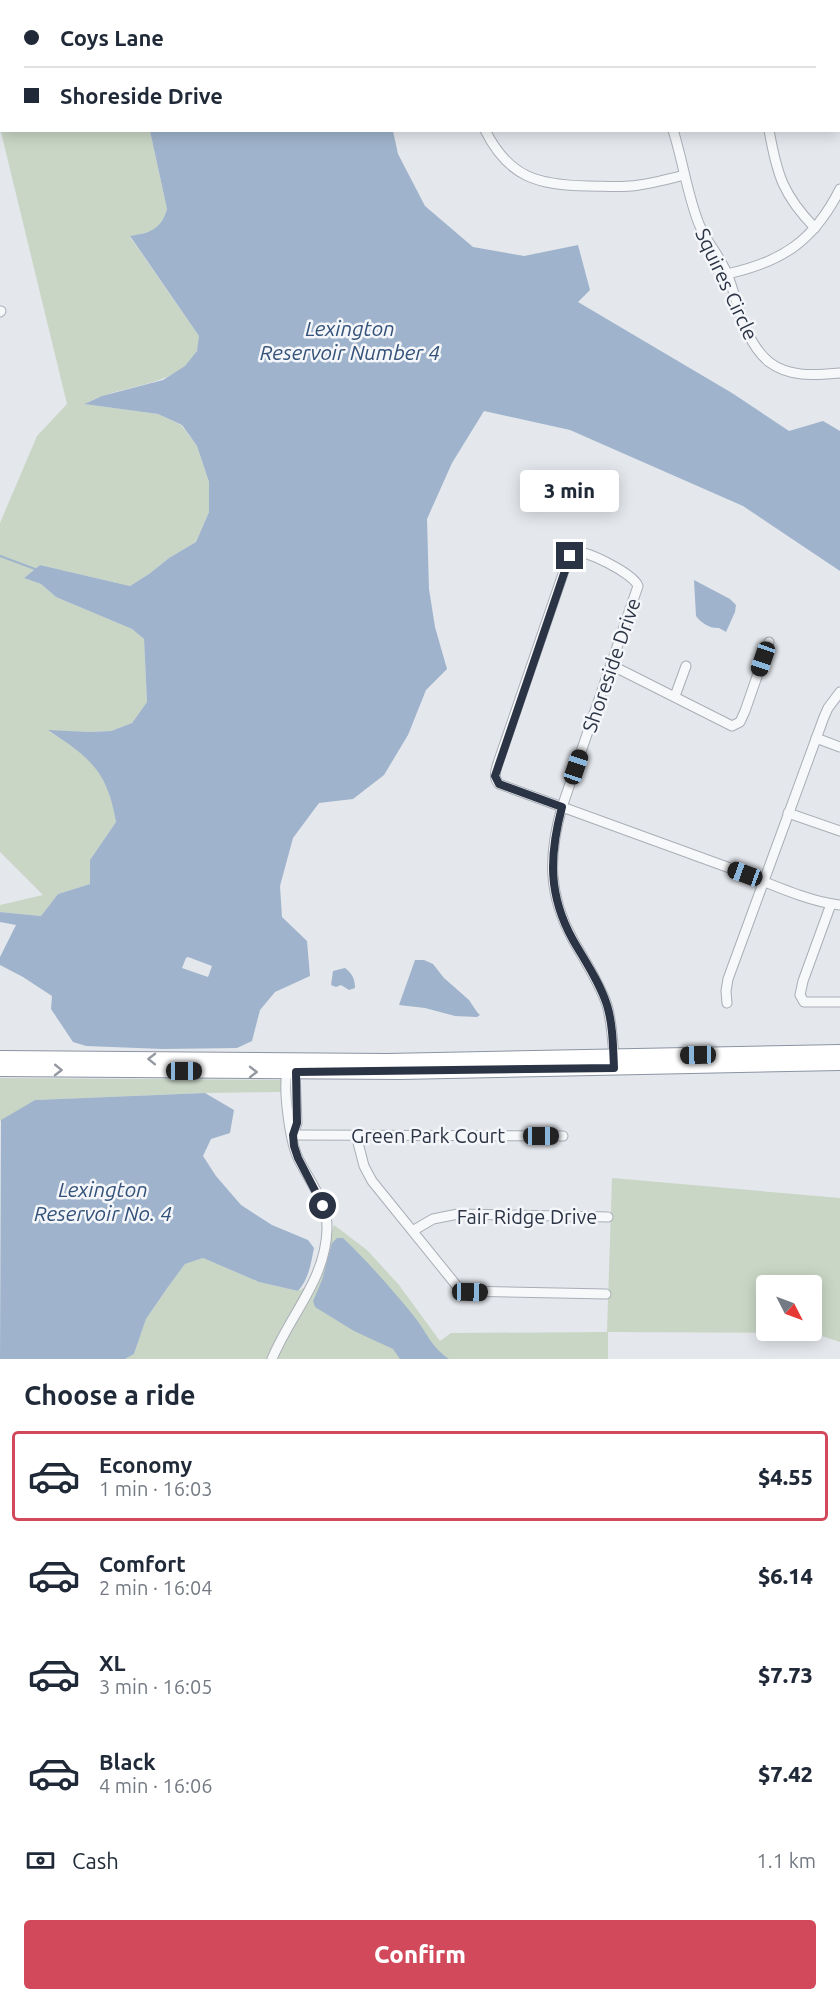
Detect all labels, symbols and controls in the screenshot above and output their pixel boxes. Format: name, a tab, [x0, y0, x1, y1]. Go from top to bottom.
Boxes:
text: Coys Lane	[60, 25, 164, 50]
text: Shoreside Drive	[60, 83, 223, 108]
street label: Squires Circle	[691, 224, 763, 344]
water label: Lexington Reservoir Number 4	[260, 316, 440, 364]
callout: 3 min	[520, 469, 620, 511]
text: 3 min	[544, 479, 595, 502]
route end	[556, 542, 583, 569]
street label: Shoreside Drive	[577, 595, 645, 735]
car	[749, 639, 777, 679]
car	[562, 747, 590, 787]
car	[725, 859, 765, 889]
car	[680, 1046, 716, 1064]
one-way arrow	[147, 1053, 156, 1065]
car	[166, 1062, 202, 1080]
one-way arrow	[54, 1064, 63, 1076]
one-way arrow	[249, 1066, 258, 1078]
street label: Green Park Court	[351, 1124, 505, 1147]
car	[523, 1127, 559, 1145]
water label: Lexington Reservoir No. 4	[34, 1177, 172, 1225]
route start	[309, 1192, 336, 1219]
street label: Fair Ridge Drive	[457, 1205, 597, 1228]
north arrow	[756, 1275, 822, 1341]
map controls	[756, 1275, 822, 1341]
car	[452, 1283, 488, 1301]
text: Choose a ride	[24, 1380, 196, 1410]
icon: car	[27, 1449, 81, 1503]
text: Economy	[99, 1452, 192, 1477]
text: $4.55	[758, 1464, 813, 1489]
text: 1 min · 16:03	[99, 1477, 213, 1500]
icon: car	[27, 1548, 81, 1602]
text: Comfort	[99, 1551, 186, 1576]
text: $6.14	[758, 1563, 813, 1588]
text: 2 min · 16:04	[99, 1576, 213, 1599]
icon: car	[27, 1647, 81, 1701]
text: XL	[99, 1650, 126, 1675]
text: $7.73	[758, 1662, 813, 1687]
text: 3 min · 16:05	[99, 1675, 213, 1698]
icon: car	[27, 1746, 81, 1800]
text: Black	[99, 1749, 156, 1774]
text: $7.42	[758, 1761, 813, 1786]
text: 4 min · 16:06	[99, 1774, 213, 1797]
icon: cash	[24, 1844, 57, 1877]
text: Cash	[72, 1848, 119, 1873]
text: 1.1 km	[757, 1849, 816, 1872]
button: Confirm	[24, 1920, 816, 1989]

